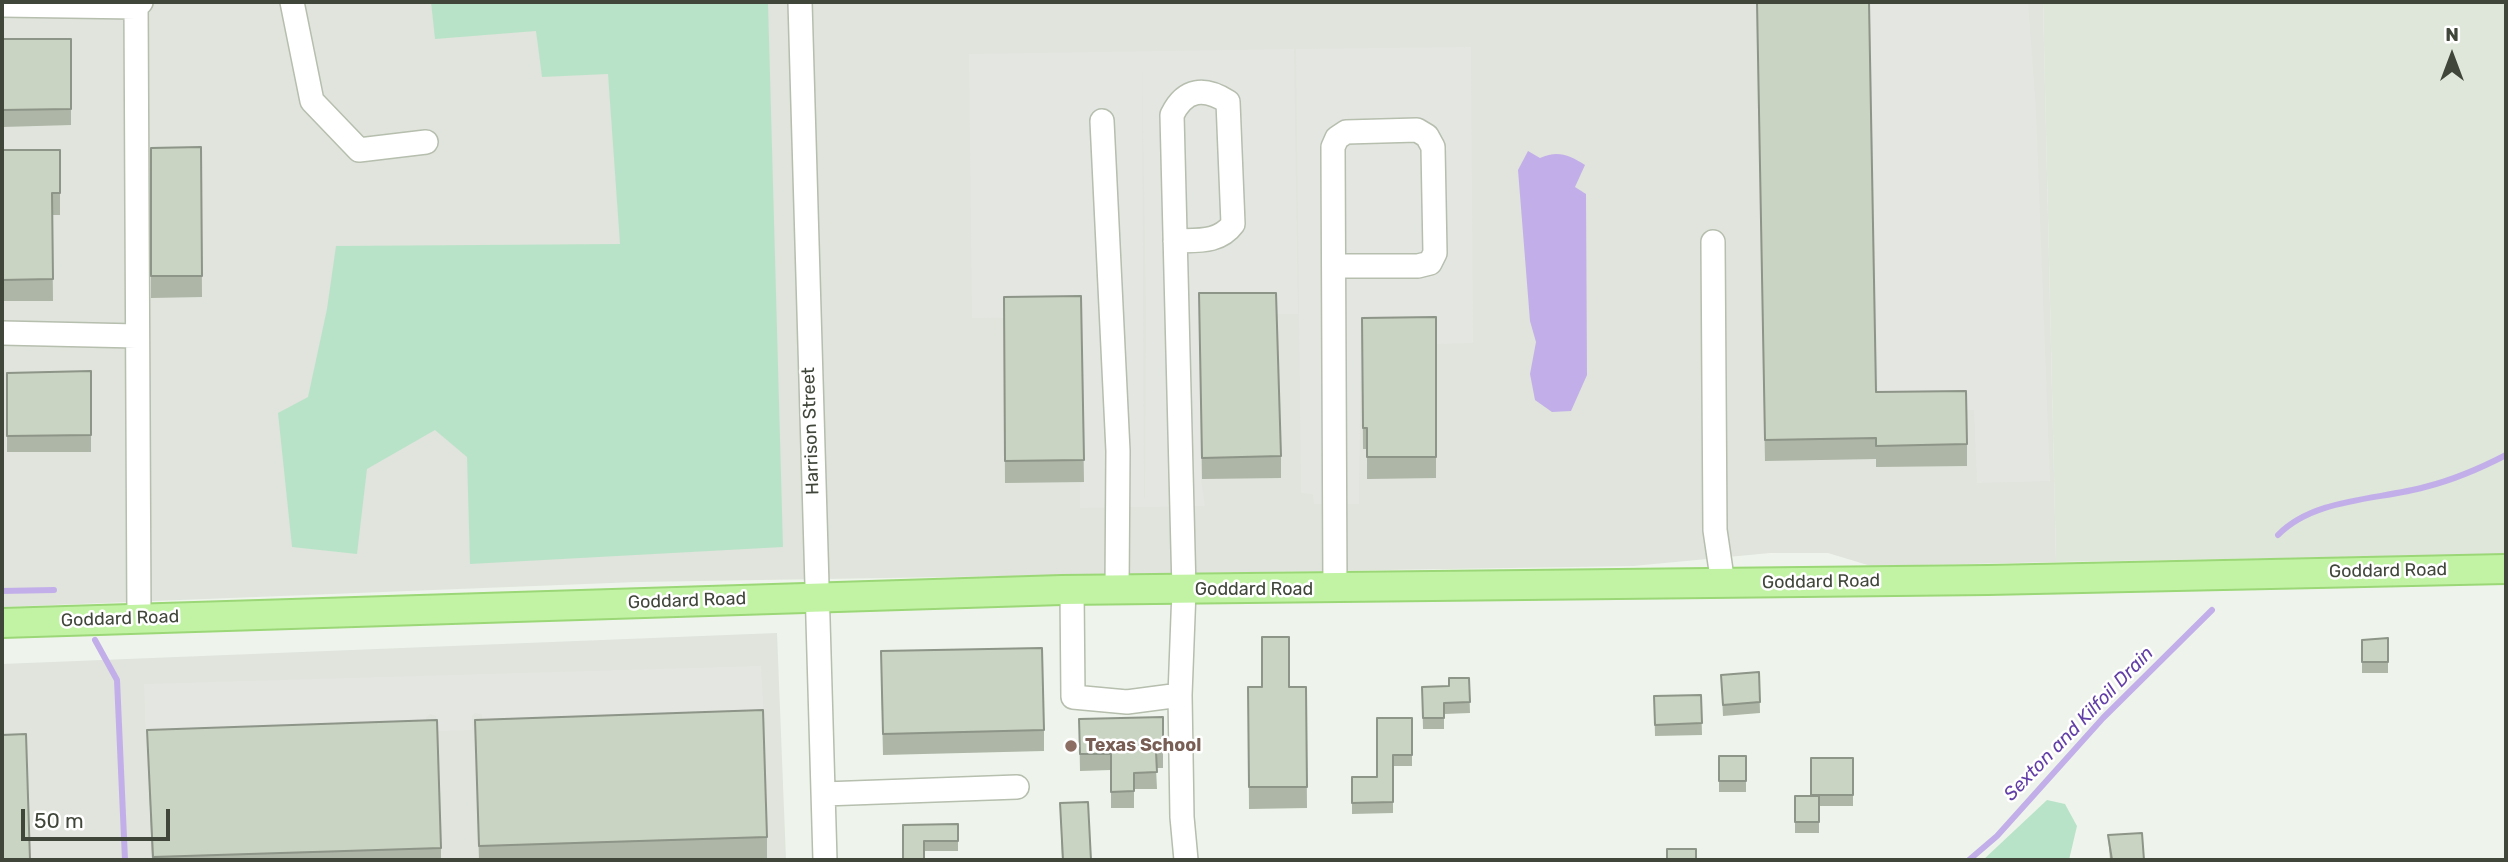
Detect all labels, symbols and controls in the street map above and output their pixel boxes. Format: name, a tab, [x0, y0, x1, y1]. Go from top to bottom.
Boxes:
north arrow	[2417, 21, 2487, 91]
text: N	[2445, 23, 2459, 46]
street label: Harrison Street	[798, 367, 824, 495]
street label: Goddard Road	[2329, 559, 2447, 583]
street label: Goddard Road	[1762, 570, 1880, 594]
street label: Goddard Road	[1195, 579, 1313, 601]
street label: Goddard Road	[627, 588, 747, 614]
street label: Goddard Road	[60, 606, 180, 632]
water label: Sexton and Kilfoil Drain	[1999, 642, 2159, 806]
place label: Texas School	[1085, 735, 1201, 757]
marker: Texas School	[1063, 738, 1079, 754]
scale bar	[24, 796, 173, 840]
text: 50 m	[34, 808, 84, 833]

